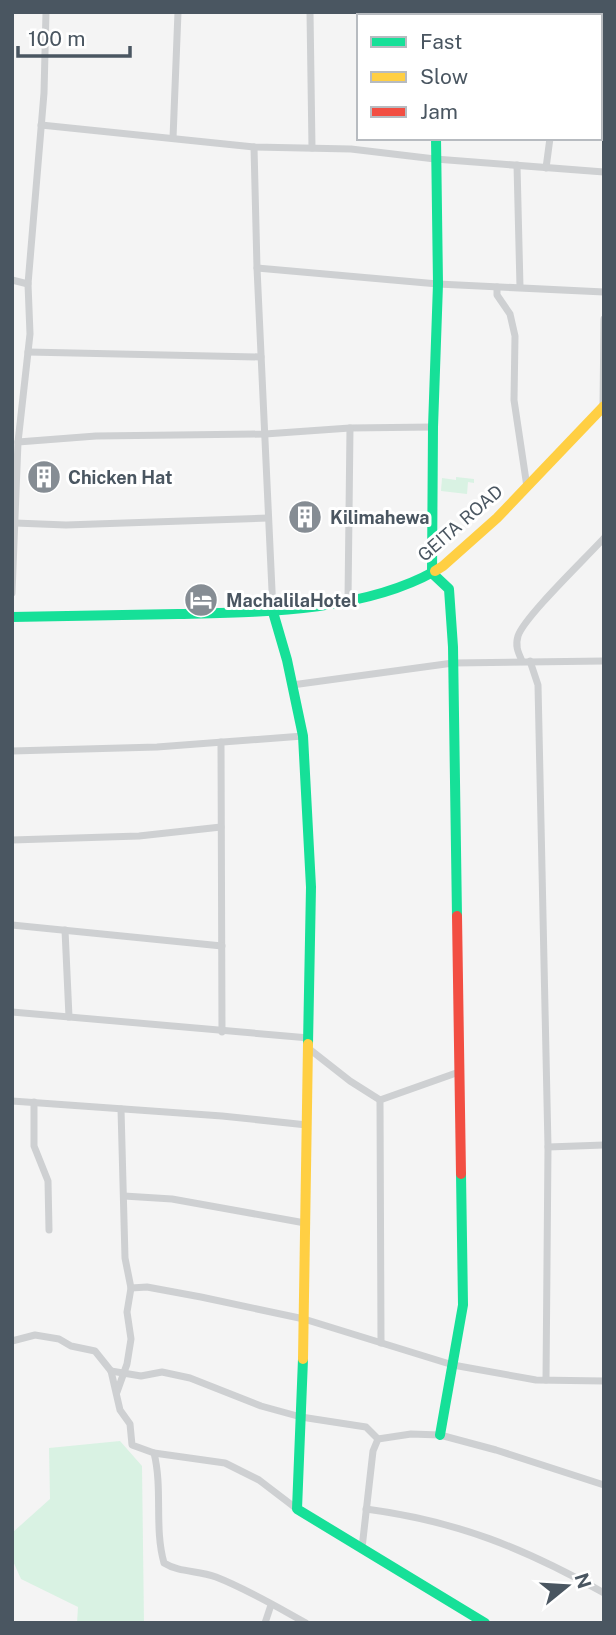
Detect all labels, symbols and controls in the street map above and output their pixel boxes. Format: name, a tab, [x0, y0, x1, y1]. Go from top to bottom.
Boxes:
scale bar	[18, 14, 130, 58]
legend	[357, 14, 602, 140]
text: 100 m	[28, 26, 85, 51]
text: Fast	[420, 29, 462, 54]
text: Slow	[420, 64, 468, 89]
text: Jam	[420, 99, 458, 124]
building icon: Chicken Hat	[25, 458, 63, 496]
place label: Chicken Hat	[68, 467, 172, 488]
street label: GEITA ROAD	[413, 480, 507, 566]
building icon: Kilimahewa	[286, 498, 324, 536]
place label: Kilimahewa	[330, 507, 430, 528]
hotel icon: MachalilaHotel	[182, 581, 220, 619]
place label: MachalilaHotel	[226, 590, 357, 611]
north arrow	[532, 1551, 602, 1621]
text: N	[570, 1570, 596, 1591]

